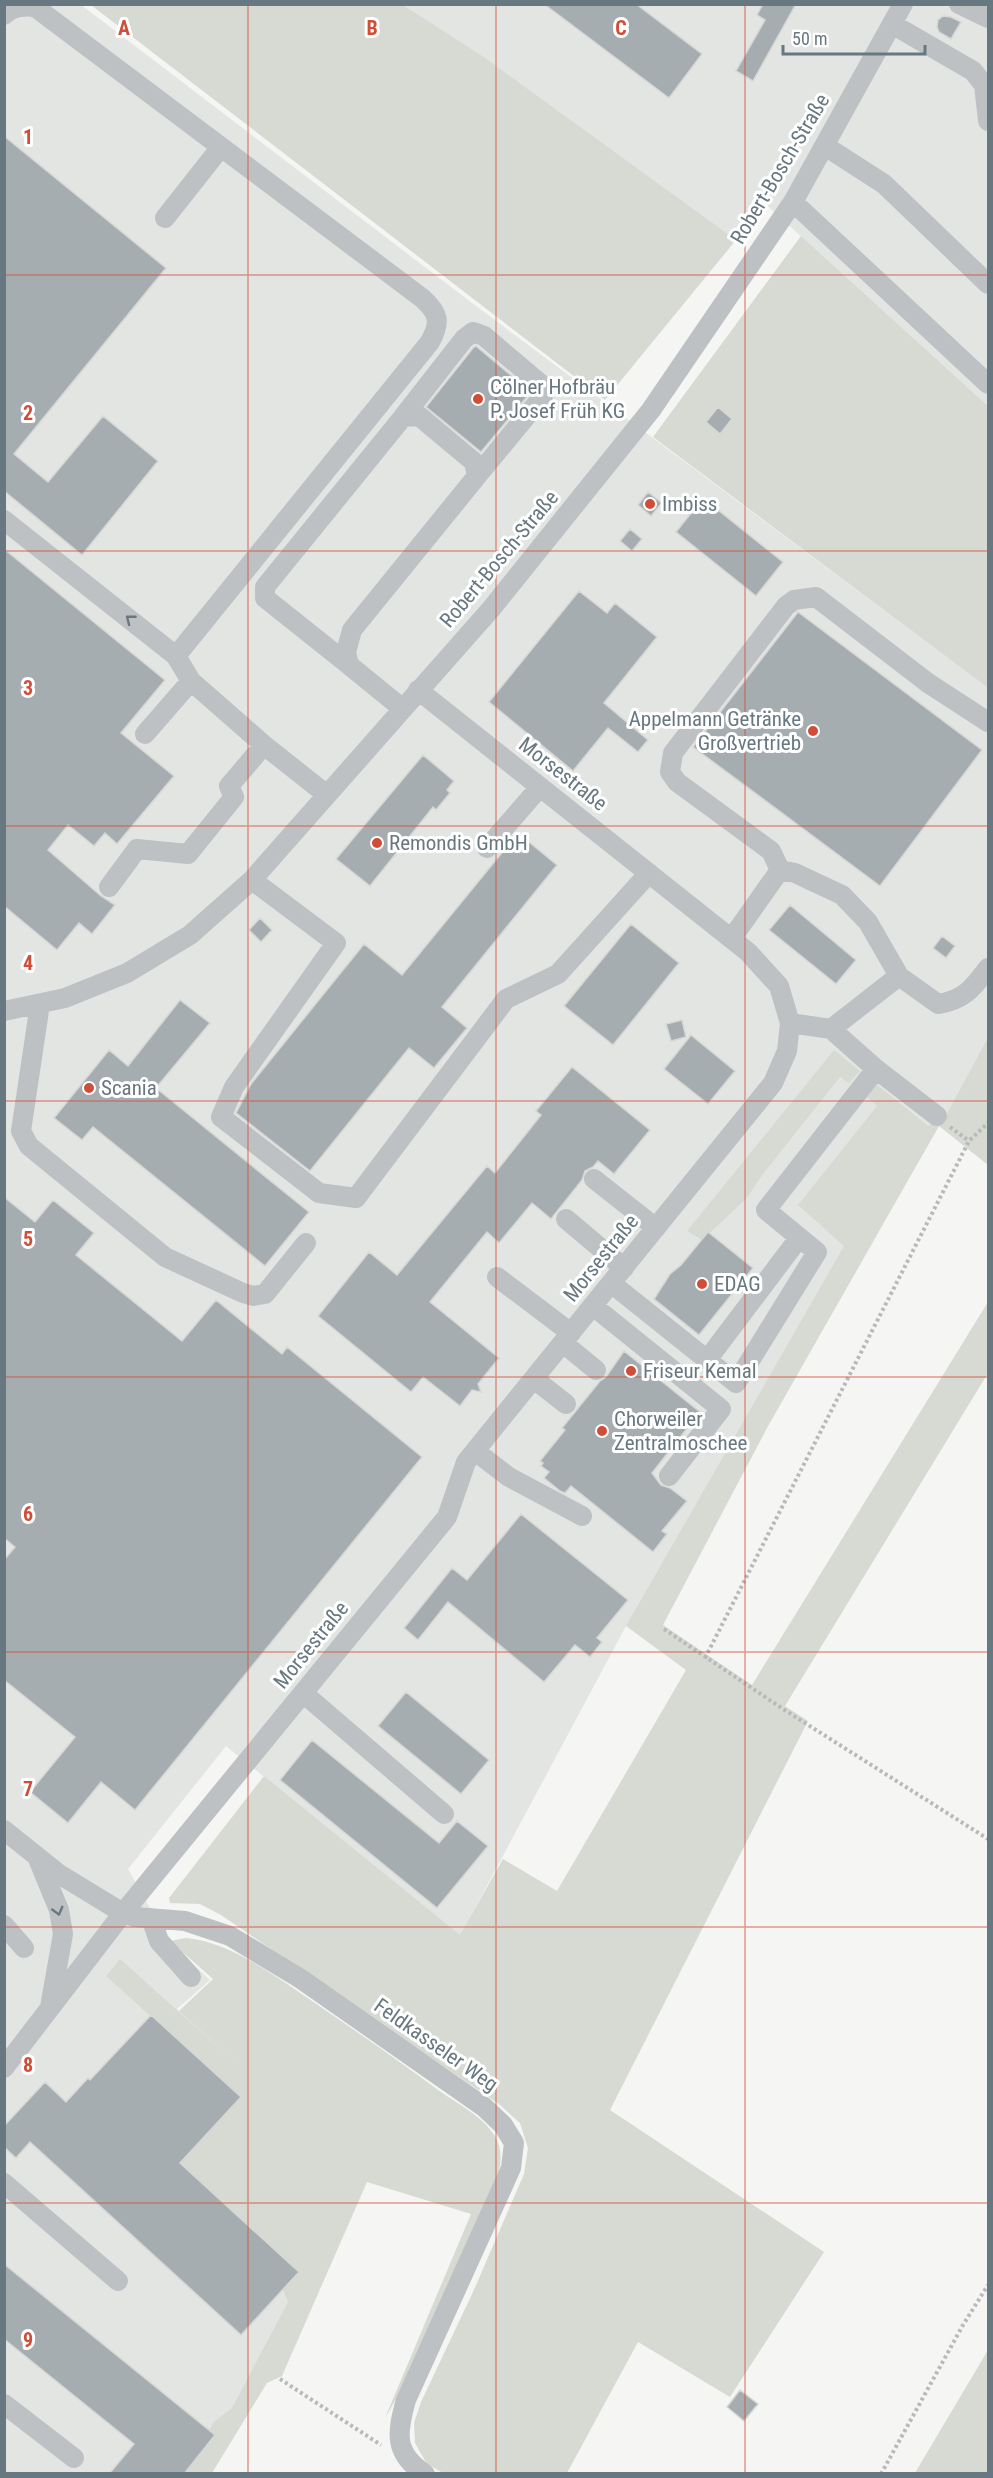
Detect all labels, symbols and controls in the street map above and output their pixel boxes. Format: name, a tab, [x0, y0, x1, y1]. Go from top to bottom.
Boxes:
text: A	[118, 16, 130, 40]
text: B	[366, 16, 378, 40]
text: C	[615, 16, 627, 40]
scale bar	[783, 18, 926, 56]
text: 50 m	[792, 28, 827, 49]
street label: Robert-Bosch-Straße	[726, 89, 834, 248]
text: 1	[23, 125, 33, 149]
place label: Cölner Hofbräu P. Josef Früh KG	[490, 375, 625, 423]
marker: Cölner Hofbräu P. Josef Früh KG	[471, 392, 485, 406]
text: 2	[23, 401, 33, 425]
street label: Robert-Bosch-Straße	[435, 486, 563, 632]
place label: Imbiss	[662, 492, 717, 516]
marker: Imbiss	[643, 497, 657, 511]
one-way arrow	[126, 616, 137, 627]
text: 3	[23, 676, 33, 700]
place label: Appelmann Getränke Großvertrieb	[629, 707, 801, 755]
marker: Appelmann Getränke Großvertrieb	[806, 724, 820, 738]
street label: Morsestraße	[514, 732, 612, 816]
place label: Remondis GmbH	[389, 831, 528, 855]
marker: Remondis GmbH	[370, 836, 384, 850]
text: 4	[23, 951, 33, 975]
place label: Scania	[101, 1076, 157, 1100]
marker: Scania	[82, 1081, 96, 1095]
street label: Morsestraße	[559, 1210, 643, 1306]
text: 5	[23, 1227, 33, 1251]
place label: EDAG	[714, 1272, 761, 1296]
marker: EDAG	[695, 1277, 709, 1291]
place label: Friseur Kemal	[643, 1359, 757, 1383]
marker: Friseur Kemal	[624, 1364, 638, 1378]
place label: Chorweiler Zentralmoschee	[614, 1407, 747, 1455]
marker: Chorweiler Zentralmoschee	[595, 1424, 609, 1438]
text: 6	[23, 1502, 33, 1526]
street label: Morsestraße	[269, 1597, 353, 1693]
text: 7	[23, 1777, 33, 1801]
one-way arrow	[50, 1905, 63, 1915]
street label: Feldkasseler Weg	[370, 1994, 502, 2096]
text: 8	[23, 2053, 33, 2077]
text: 9	[23, 2328, 33, 2352]

